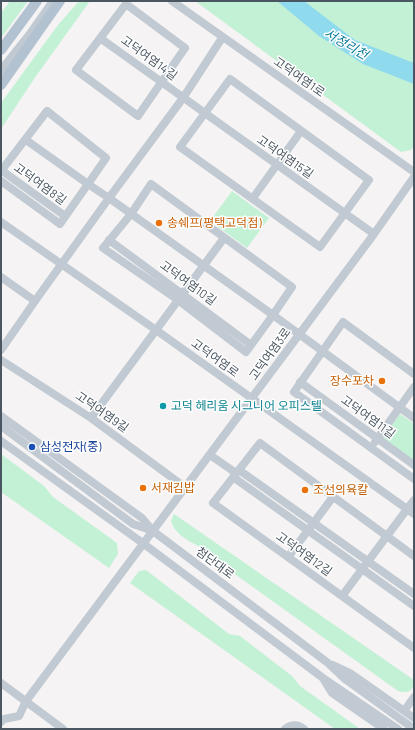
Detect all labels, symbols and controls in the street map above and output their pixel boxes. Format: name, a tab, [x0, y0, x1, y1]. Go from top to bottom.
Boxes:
water label: 서정리천	[321, 25, 371, 63]
street label: 고덕여염14길	[118, 33, 180, 83]
street label: 고덕여염1로	[271, 54, 327, 100]
street label: 고덕여염15길	[254, 132, 316, 182]
street label: 고덕여염8길	[11, 160, 69, 208]
place label: 송쉐프(평택고덕점)	[167, 216, 262, 230]
marker: 송쉐프(평택고덕점)	[154, 218, 164, 228]
street label: 고덕여염10길	[157, 258, 219, 308]
street label: 고덕여염3로	[246, 325, 294, 383]
street label: 고덕여염로	[188, 336, 242, 380]
place label: 장수포차	[330, 374, 374, 388]
marker: 장수포차	[377, 376, 387, 386]
street label: 고덕여염9길	[73, 388, 131, 436]
street label: 고덕여염11길	[338, 392, 398, 442]
place label: 고덕 헤리움 시그니어 오피스텔	[171, 399, 322, 413]
marker: 고덕 헤리움 시그니어 오피스텔	[158, 401, 168, 411]
place label: 삼성전자(중)	[40, 440, 101, 454]
marker: 삼성전자(중)	[27, 442, 37, 452]
place label: 서재김밥	[151, 481, 195, 495]
marker: 서재김밥	[138, 483, 148, 493]
place label: 조선의육칼	[313, 483, 368, 497]
marker: 조선의육칼	[300, 485, 310, 495]
street label: 고덕여염12길	[273, 529, 335, 579]
street label: 첨단대로	[193, 544, 237, 582]

